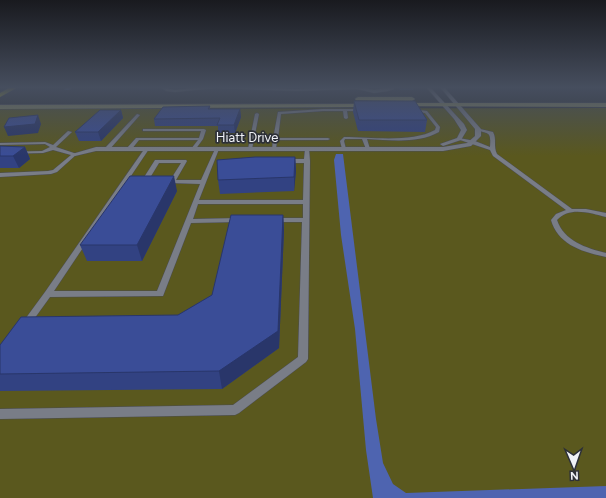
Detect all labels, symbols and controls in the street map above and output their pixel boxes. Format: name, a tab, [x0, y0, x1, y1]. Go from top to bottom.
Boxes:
street label: Hiatt Drive	[216, 130, 278, 145]
north arrow	[554, 446, 594, 486]
text: N	[570, 469, 579, 482]

